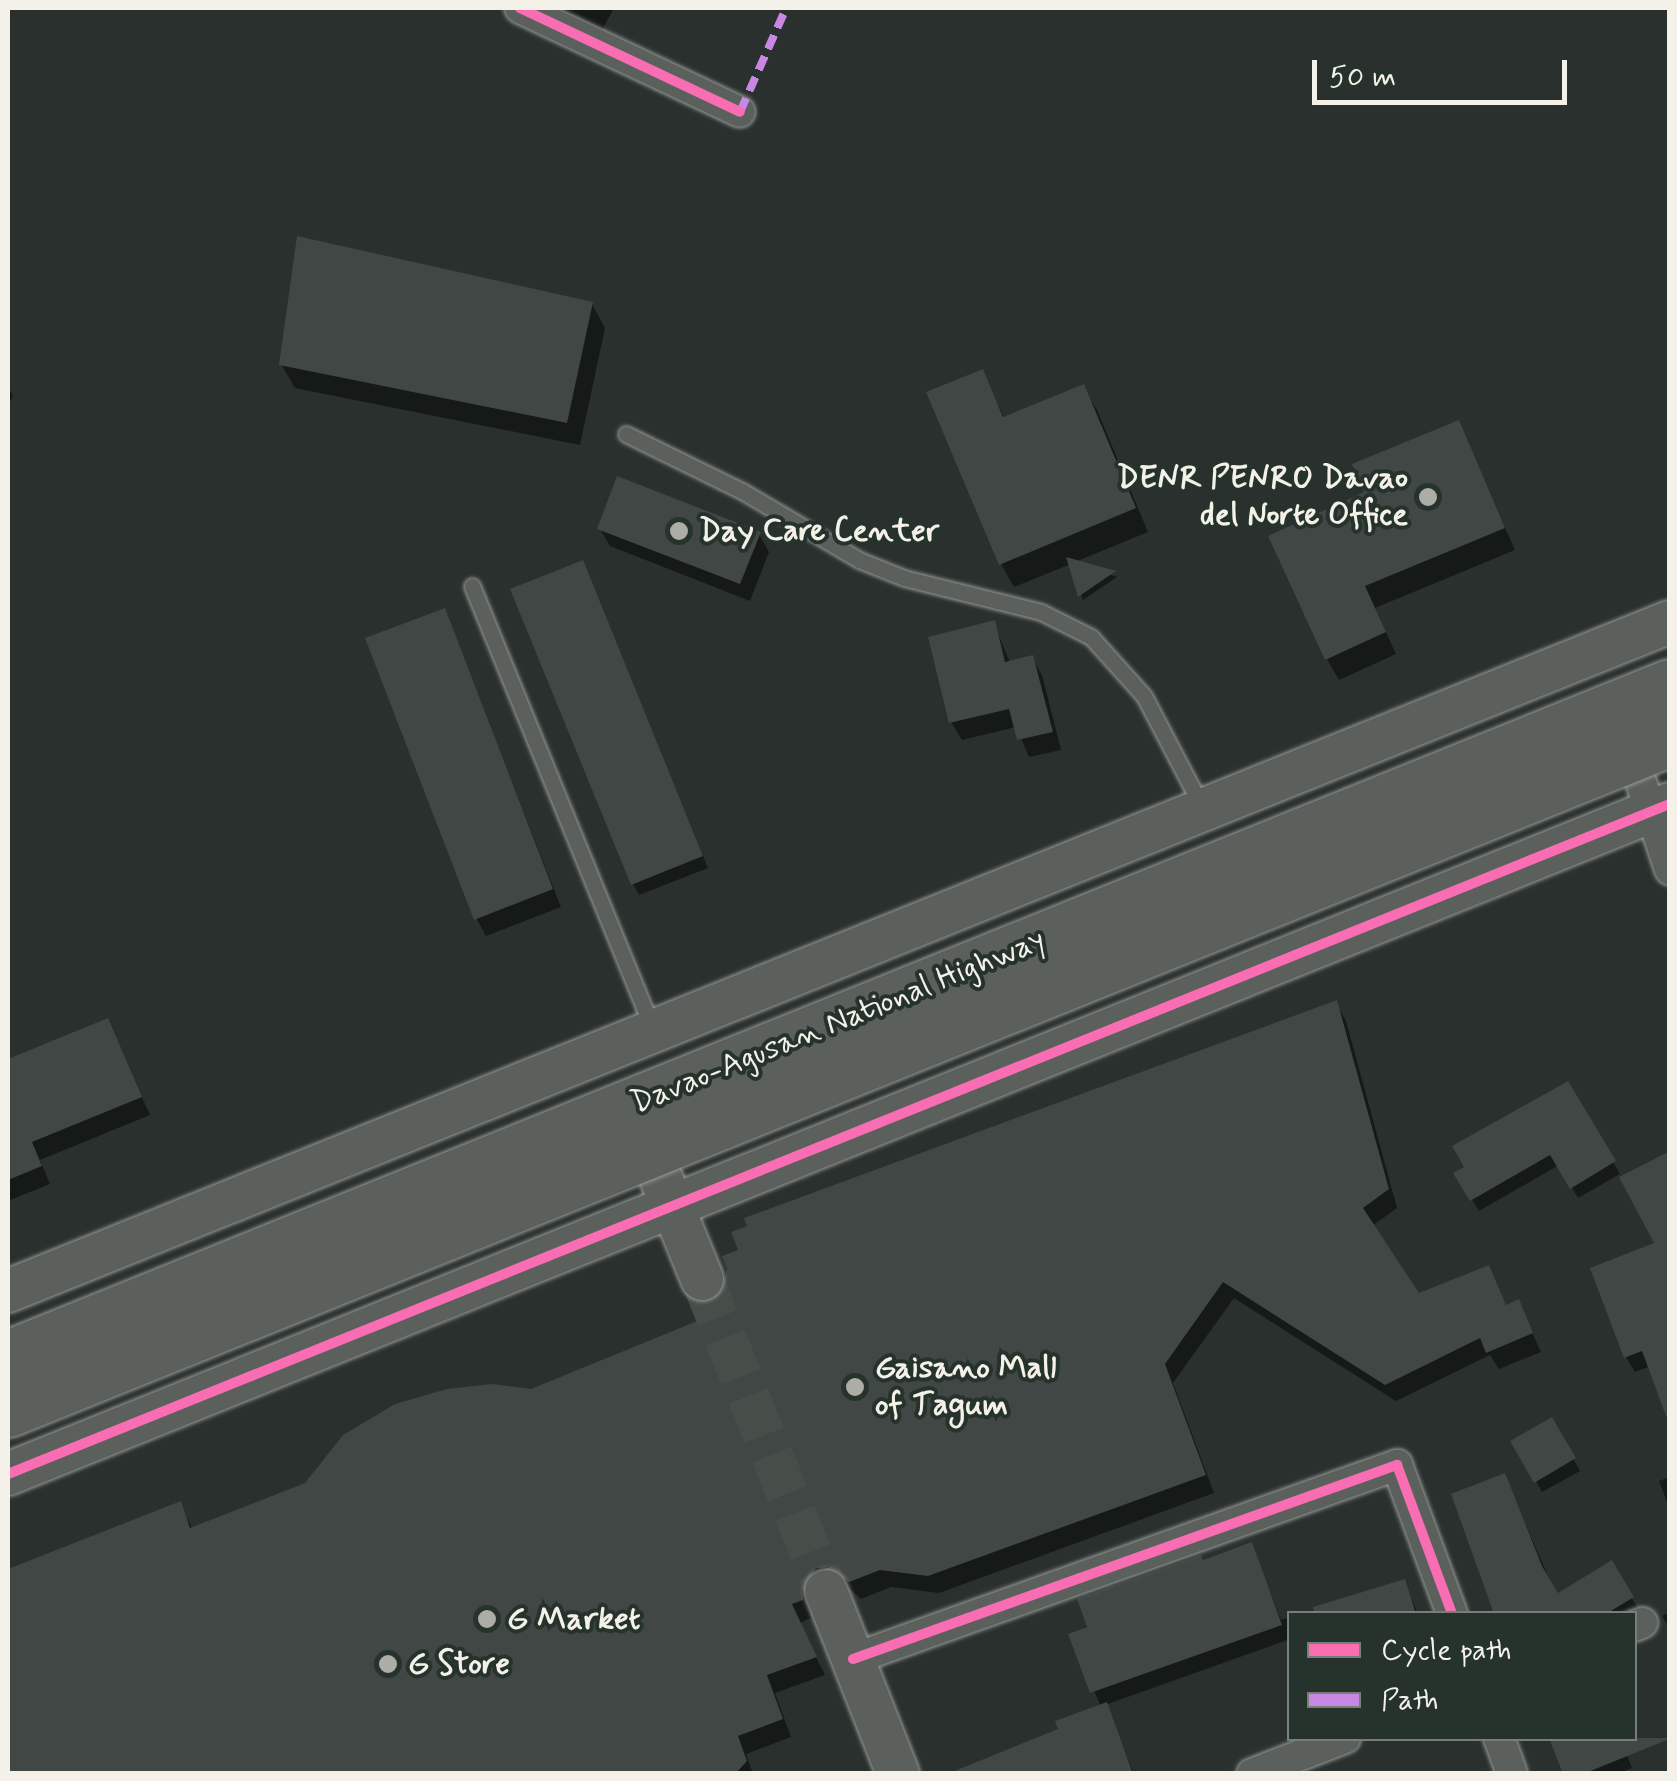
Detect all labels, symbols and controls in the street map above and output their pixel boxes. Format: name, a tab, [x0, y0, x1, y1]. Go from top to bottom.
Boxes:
scale bar	[1317, 40, 1572, 102]
text: 50 m	[1329, 58, 1396, 97]
place label: DENR PENRO Davao del Norte Office	[1121, 460, 1408, 535]
marker: DENR PENRO Davao del Norte Office	[1417, 486, 1439, 508]
place label: Day Care Center	[699, 512, 937, 550]
marker: Day Care Center	[668, 520, 690, 542]
street label: Davao-Agusan National Highway	[627, 922, 1049, 1122]
place label: Gaisano Mall of Tagum	[875, 1350, 1057, 1425]
marker: Gaisano Mall of Tagum	[844, 1376, 866, 1398]
place label: G Market	[507, 1600, 644, 1638]
marker: G Market	[476, 1608, 498, 1630]
legend	[1287, 1611, 1637, 1741]
text: Cycle path	[1381, 1631, 1512, 1670]
place label: G Store	[408, 1645, 510, 1683]
marker: G Store	[377, 1653, 399, 1675]
text: Path	[1381, 1681, 1439, 1720]

